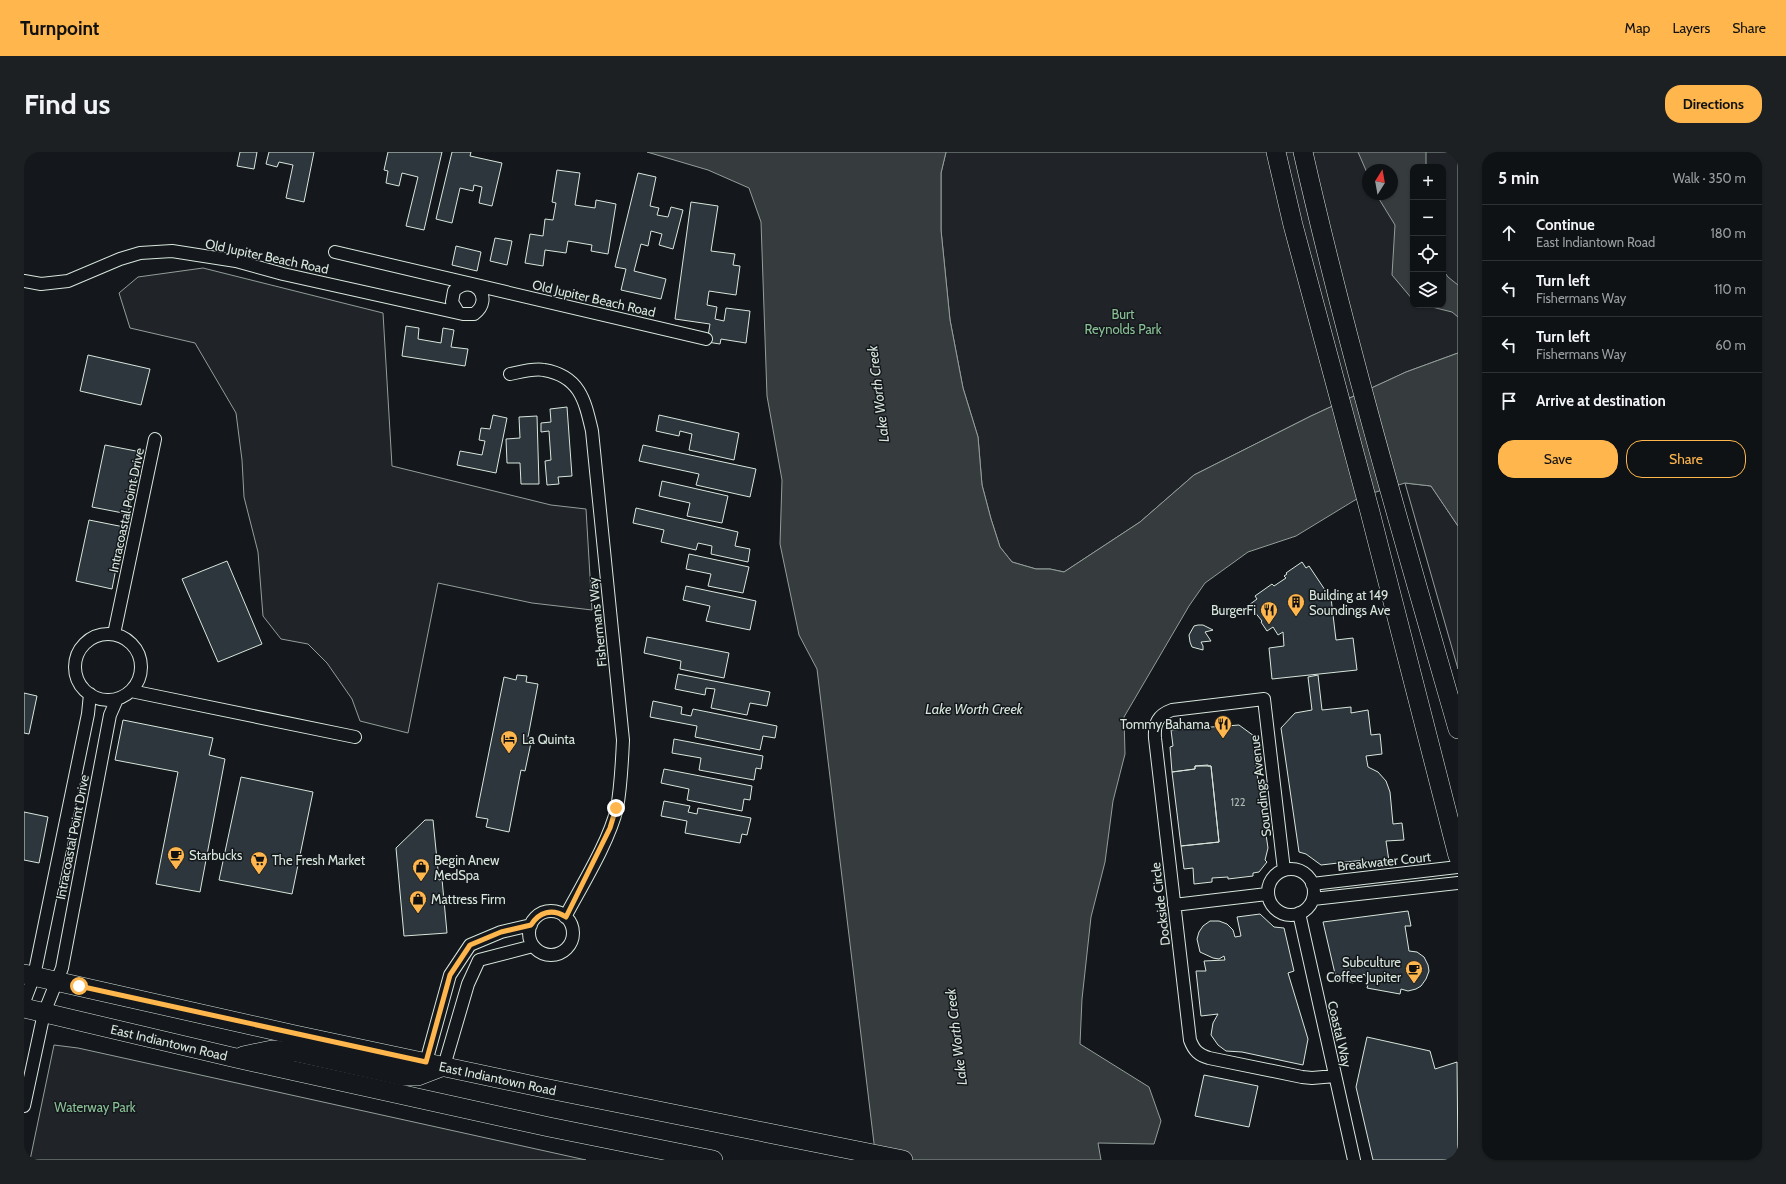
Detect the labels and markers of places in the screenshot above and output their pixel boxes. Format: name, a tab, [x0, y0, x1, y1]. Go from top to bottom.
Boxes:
place label: Building at 149 Soundings Ave	[1309, 587, 1391, 618]
building icon: Building at 149 Soundings Ave	[1286, 592, 1306, 617]
restaurant icon: BurgerFi	[1259, 600, 1279, 625]
place label: BurgerFi	[1211, 602, 1256, 618]
restaurant icon: Tommy Bahama	[1213, 714, 1233, 739]
place label: Tommy Bahama	[1120, 716, 1211, 732]
hotel icon: La Quinta	[499, 729, 519, 754]
place label: La Quinta	[522, 731, 576, 747]
cafe icon: Starbucks	[166, 845, 186, 870]
place label: Starbucks	[189, 847, 243, 863]
supermarket icon: The Fresh Market	[249, 850, 269, 875]
place label: The Fresh Market	[272, 852, 366, 868]
place label: Begin Anew MedSpa	[434, 852, 500, 883]
shop icon: Begin Anew MedSpa	[411, 857, 431, 882]
shop icon: Mattress Firm	[408, 889, 428, 914]
place label: Mattress Firm	[431, 891, 506, 907]
place label: Subculture Coffee Jupiter	[1326, 954, 1402, 985]
cafe icon: Subculture Coffee Jupiter	[1404, 959, 1424, 984]

